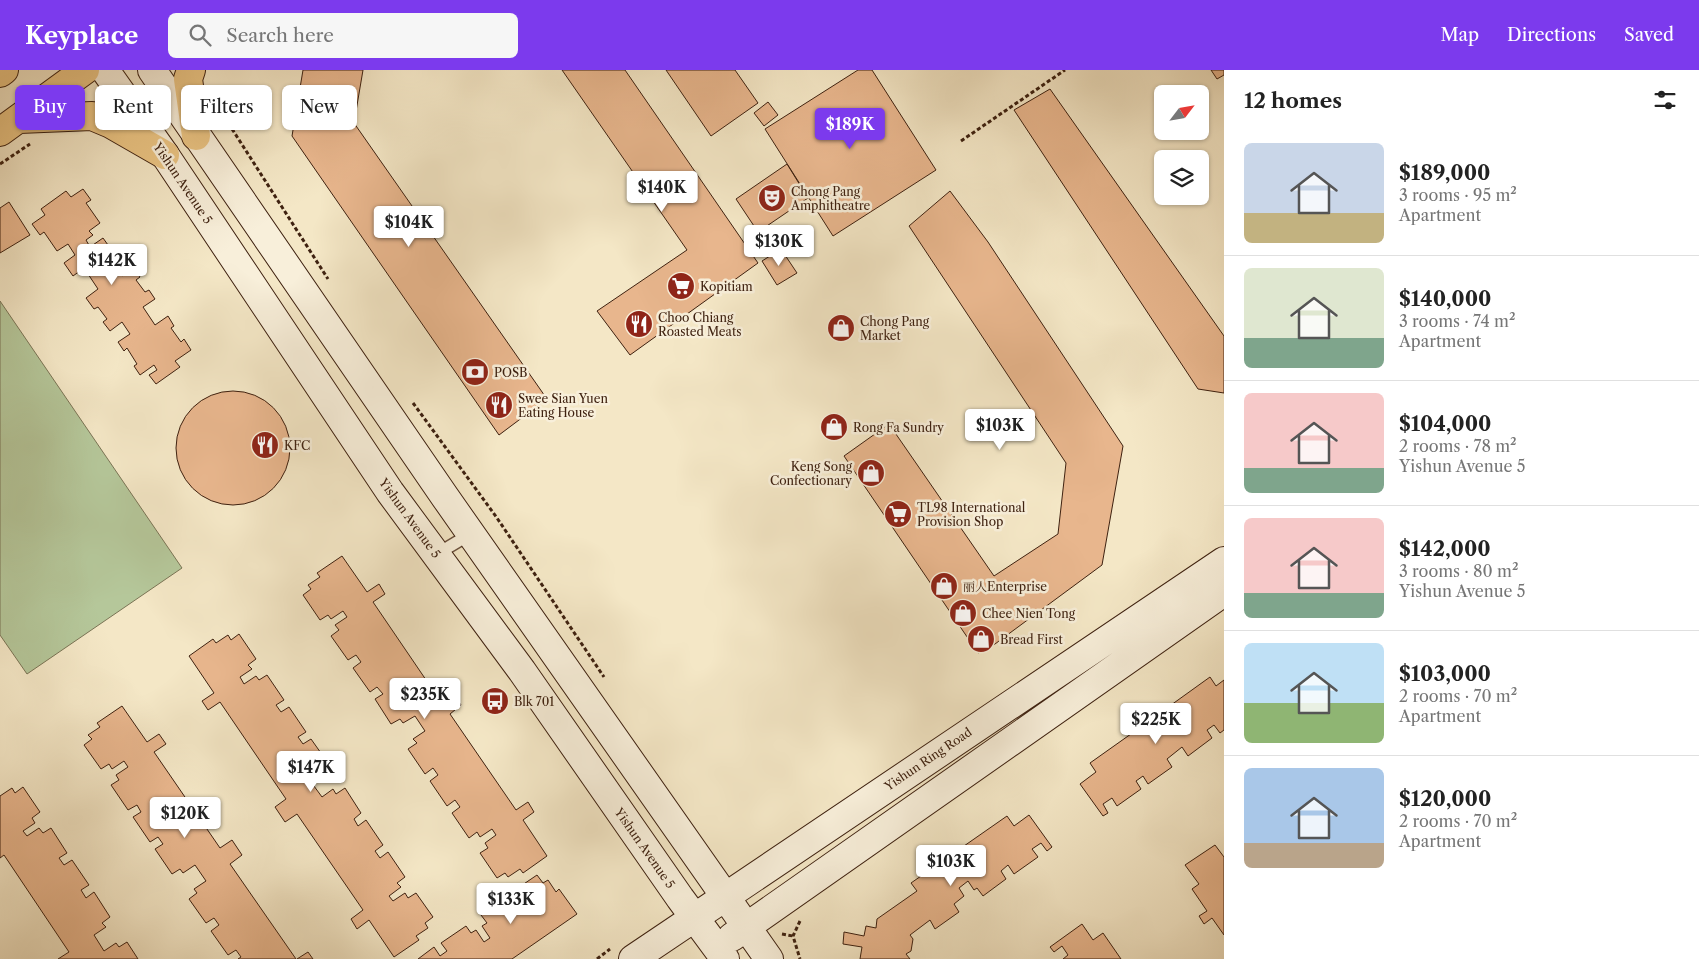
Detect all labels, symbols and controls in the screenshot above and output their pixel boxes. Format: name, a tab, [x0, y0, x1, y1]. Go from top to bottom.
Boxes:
search box	[168, 13, 518, 58]
text: Keyplace	[25, 21, 138, 50]
icon: search	[186, 21, 214, 49]
text: Search here	[226, 24, 334, 47]
text: Map	[1440, 24, 1479, 46]
text: Directions	[1507, 24, 1596, 46]
text: Saved	[1624, 24, 1674, 46]
chip: Buy	[15, 85, 85, 130]
chip: Rent	[95, 85, 171, 130]
chip: Filters	[181, 85, 272, 130]
chip: New	[282, 85, 357, 130]
north arrow	[1154, 85, 1209, 140]
map controls	[1154, 85, 1209, 205]
icon: filters	[1651, 86, 1679, 114]
text: 12 homes	[1244, 88, 1342, 113]
pin: $189K	[815, 108, 885, 150]
text: $189K	[826, 114, 874, 134]
street label: Yishun Avenue 5	[150, 139, 216, 227]
button: layers	[1154, 150, 1209, 205]
text: $189,000	[1399, 160, 1490, 185]
icon: home	[1284, 163, 1344, 223]
pin: $140K	[627, 170, 697, 213]
text: $140K	[638, 177, 686, 197]
theatre icon: Chong Pang Amphitheatre	[757, 183, 787, 213]
place label: Chong Pang Amphitheatre	[790, 184, 871, 213]
text: 3 rooms · 95 m²	[1399, 185, 1517, 205]
text: Apartment	[1399, 205, 1481, 225]
pin: $104K	[374, 206, 444, 248]
text: $104K	[385, 212, 433, 232]
pin: $130K	[744, 224, 814, 267]
text: $130K	[755, 231, 803, 251]
pin: $142K	[77, 244, 147, 286]
text: $142K	[88, 250, 136, 270]
supermarket icon: Kopitiam	[666, 271, 696, 301]
place label: Kopitiam	[700, 279, 753, 294]
text: $140,000	[1399, 286, 1491, 311]
icon: home	[1284, 288, 1344, 348]
restaurant icon: Choo Chiang Roasted Meats	[624, 309, 654, 339]
place label: Choo Chiang Roasted Meats	[658, 310, 741, 339]
text: 3 rooms · 74 m²	[1399, 311, 1515, 331]
shop icon: Chong Pang Market	[826, 313, 856, 343]
place label: Chong Pang Market	[860, 314, 930, 343]
text: Apartment	[1399, 331, 1481, 351]
bank icon: POSB	[460, 357, 490, 387]
place label: POSB	[494, 365, 527, 380]
restaurant icon: Swee Sian Yuen Eating House	[484, 390, 514, 420]
place label: Swee Sian Yuen Eating House	[518, 391, 608, 420]
pin: $103K	[965, 408, 1035, 451]
text: $104,000	[1399, 411, 1491, 436]
shop icon: Rong Fa Sundry	[819, 412, 849, 442]
icon: home	[1284, 413, 1344, 473]
text: $103K	[976, 415, 1024, 435]
place label: Rong Fa Sundry	[853, 420, 944, 435]
restaurant icon: KFC	[250, 430, 280, 460]
text: 2 rooms · 78 m²	[1399, 436, 1517, 456]
place label: KFC	[284, 438, 310, 453]
text: Yishun Avenue 5	[1399, 456, 1525, 476]
shop icon: Keng Song Confectionary	[856, 458, 886, 488]
place label: Keng Song Confectionary	[770, 459, 853, 488]
street label: Yishun Avenue 5	[375, 474, 444, 561]
supermarket icon: TL98 International Provision Shop	[883, 499, 913, 529]
place label: TL98 International Provision Shop	[917, 500, 1026, 529]
text: $142,000	[1399, 536, 1491, 561]
icon: home	[1284, 538, 1344, 598]
text: 3 rooms · 80 m²	[1399, 561, 1518, 581]
shop icon: 丽人Enterprise	[929, 571, 959, 601]
place label: 丽人Enterprise	[963, 579, 1047, 594]
text: Yishun Avenue 5	[1399, 581, 1525, 601]
shop icon: Chee Nien Tong	[948, 598, 978, 628]
place label: Chee Nien Tong	[982, 606, 1076, 621]
shop icon: Bread First	[966, 624, 996, 654]
place label: Bread First	[1000, 632, 1063, 647]
text: $103,000	[1399, 661, 1491, 686]
icon: home	[1284, 663, 1344, 723]
pin: $235K	[390, 678, 460, 720]
text: $235K	[400, 684, 450, 704]
bus stop icon: Blk 701	[480, 686, 510, 716]
text: 2 rooms · 70 m²	[1399, 686, 1517, 706]
place label: Blk 701	[514, 694, 554, 709]
pin: $225K	[1121, 702, 1191, 745]
text: Apartment	[1399, 706, 1481, 726]
text: $225K	[1131, 709, 1181, 729]
street label: Yishun Ring Road	[881, 724, 975, 794]
pin: $147K	[276, 750, 346, 793]
text: $147K	[288, 757, 334, 777]
text: $120,000	[1399, 786, 1491, 811]
icon: home	[1284, 788, 1344, 848]
pin: $120K	[150, 796, 220, 839]
text: $120K	[161, 803, 209, 823]
street label: Yishun Avenue 5	[611, 804, 678, 891]
text: 2 rooms · 70 m²	[1399, 811, 1517, 831]
text: Apartment	[1399, 831, 1481, 851]
pin: $103K	[916, 844, 986, 887]
text: $103K	[927, 851, 975, 871]
pin: $133K	[476, 882, 546, 925]
text: $133K	[488, 889, 535, 909]

